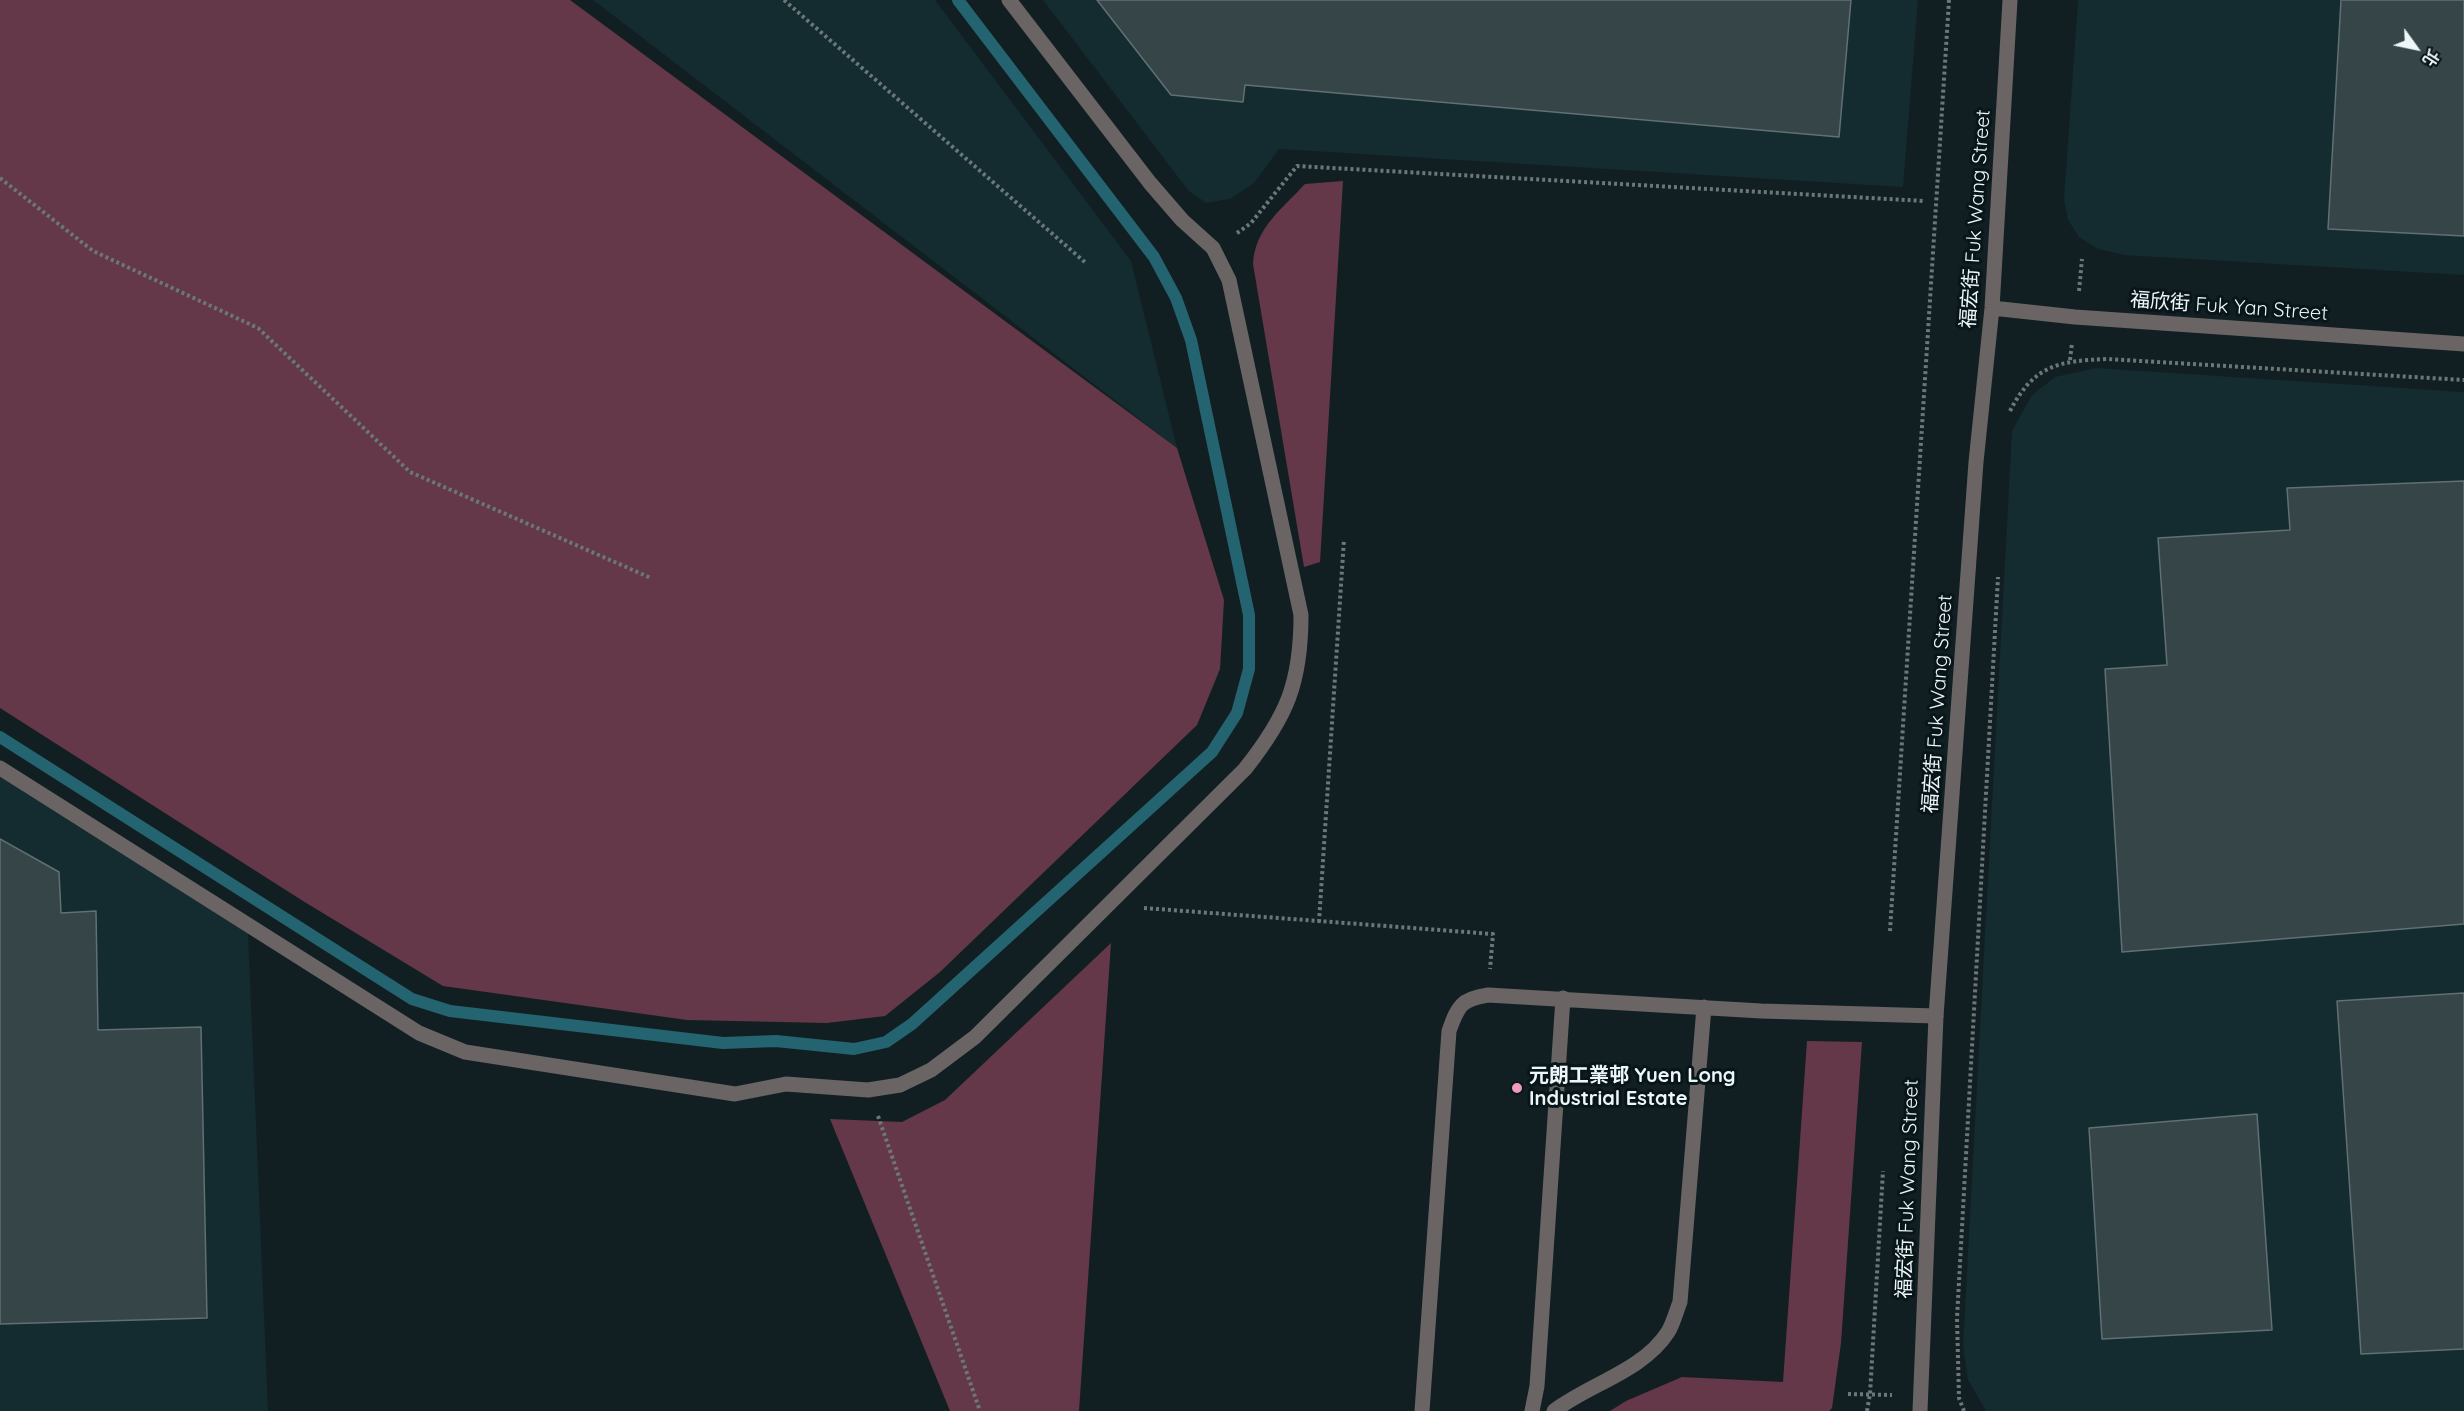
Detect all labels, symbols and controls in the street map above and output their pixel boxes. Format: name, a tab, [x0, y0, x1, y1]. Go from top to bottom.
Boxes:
north arrow	[2386, 18, 2446, 78]
text: 北	[2418, 46, 2444, 70]
street label: 福宏街 Fuk Wang Street	[1956, 109, 1996, 329]
street label: 福欣街 Fuk Yan Street	[2129, 288, 2329, 326]
street label: 福宏街 Fuk Wang Street	[1918, 594, 1958, 814]
place label: 元朗工業邨 Yuen Long Industrial Estate	[1529, 1064, 1736, 1111]
street label: 福宏街 Fuk Wang Street	[1892, 1079, 1924, 1299]
marker: 元朗工業邨 Yuen Long Industrial Estate	[1510, 1081, 1524, 1095]

